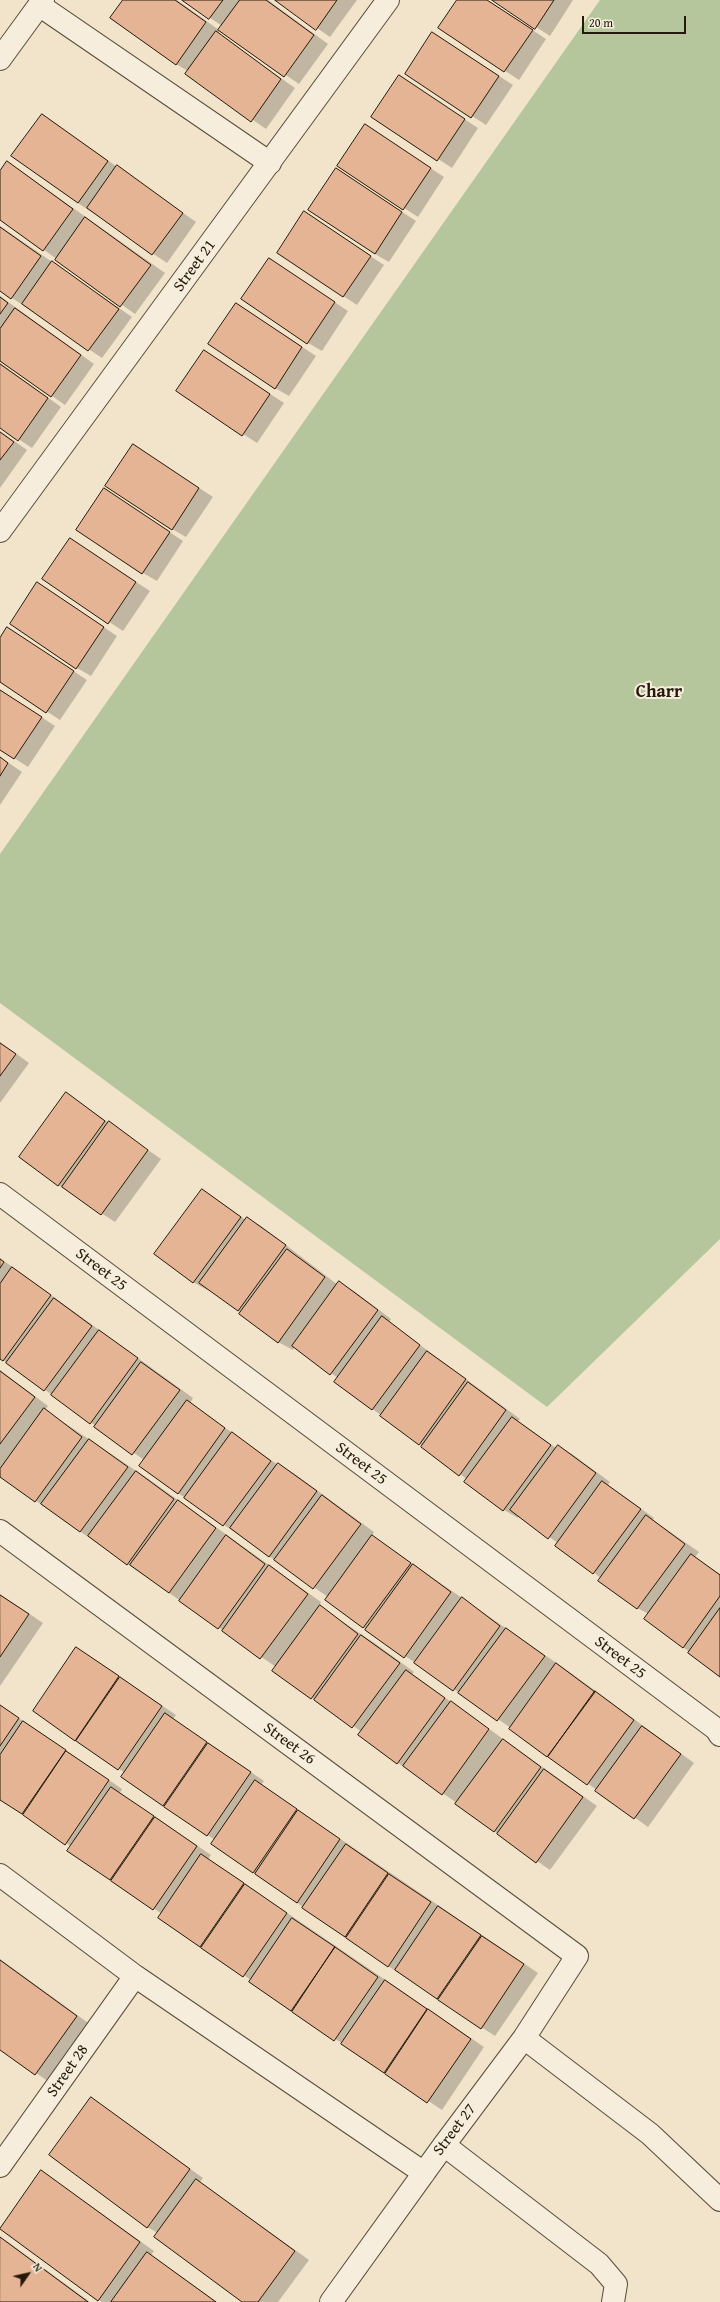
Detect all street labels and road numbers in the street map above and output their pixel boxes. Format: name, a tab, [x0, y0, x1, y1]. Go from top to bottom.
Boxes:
street label: Street 21	[170, 236, 220, 296]
street label: Street 25	[72, 1244, 130, 1296]
street label: Street 25	[332, 1438, 390, 1490]
street label: Street 25	[591, 1632, 649, 1684]
street label: Street 26	[259, 1719, 319, 1769]
street label: Street 28	[43, 2041, 93, 2101]
street label: Street 27	[429, 2101, 481, 2159]

